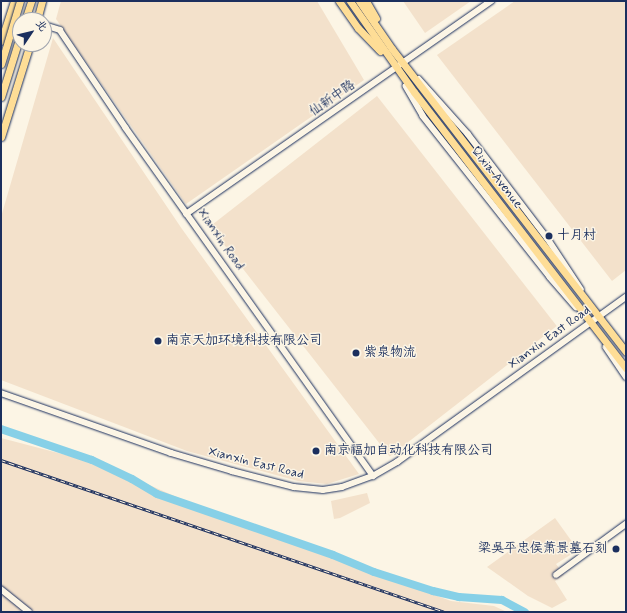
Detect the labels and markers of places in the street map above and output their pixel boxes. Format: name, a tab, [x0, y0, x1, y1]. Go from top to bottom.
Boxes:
place label: 十月村	[557, 228, 596, 244]
marker: 十月村	[544, 231, 554, 241]
place label: 南京天加环境科技有限公司	[166, 333, 322, 349]
marker: 南京天加环境科技有限公司	[153, 336, 163, 346]
place label: 紫泉物流	[364, 345, 416, 361]
marker: 紫泉物流	[351, 348, 361, 358]
place label: 南京福加自动化科技有限公司	[324, 443, 493, 459]
marker: 南京福加自动化科技有限公司	[311, 446, 321, 456]
place label: 梁吴平忠侯萧景墓石刻	[478, 541, 608, 557]
marker: 梁吴平忠侯萧景墓石刻	[611, 544, 621, 554]

